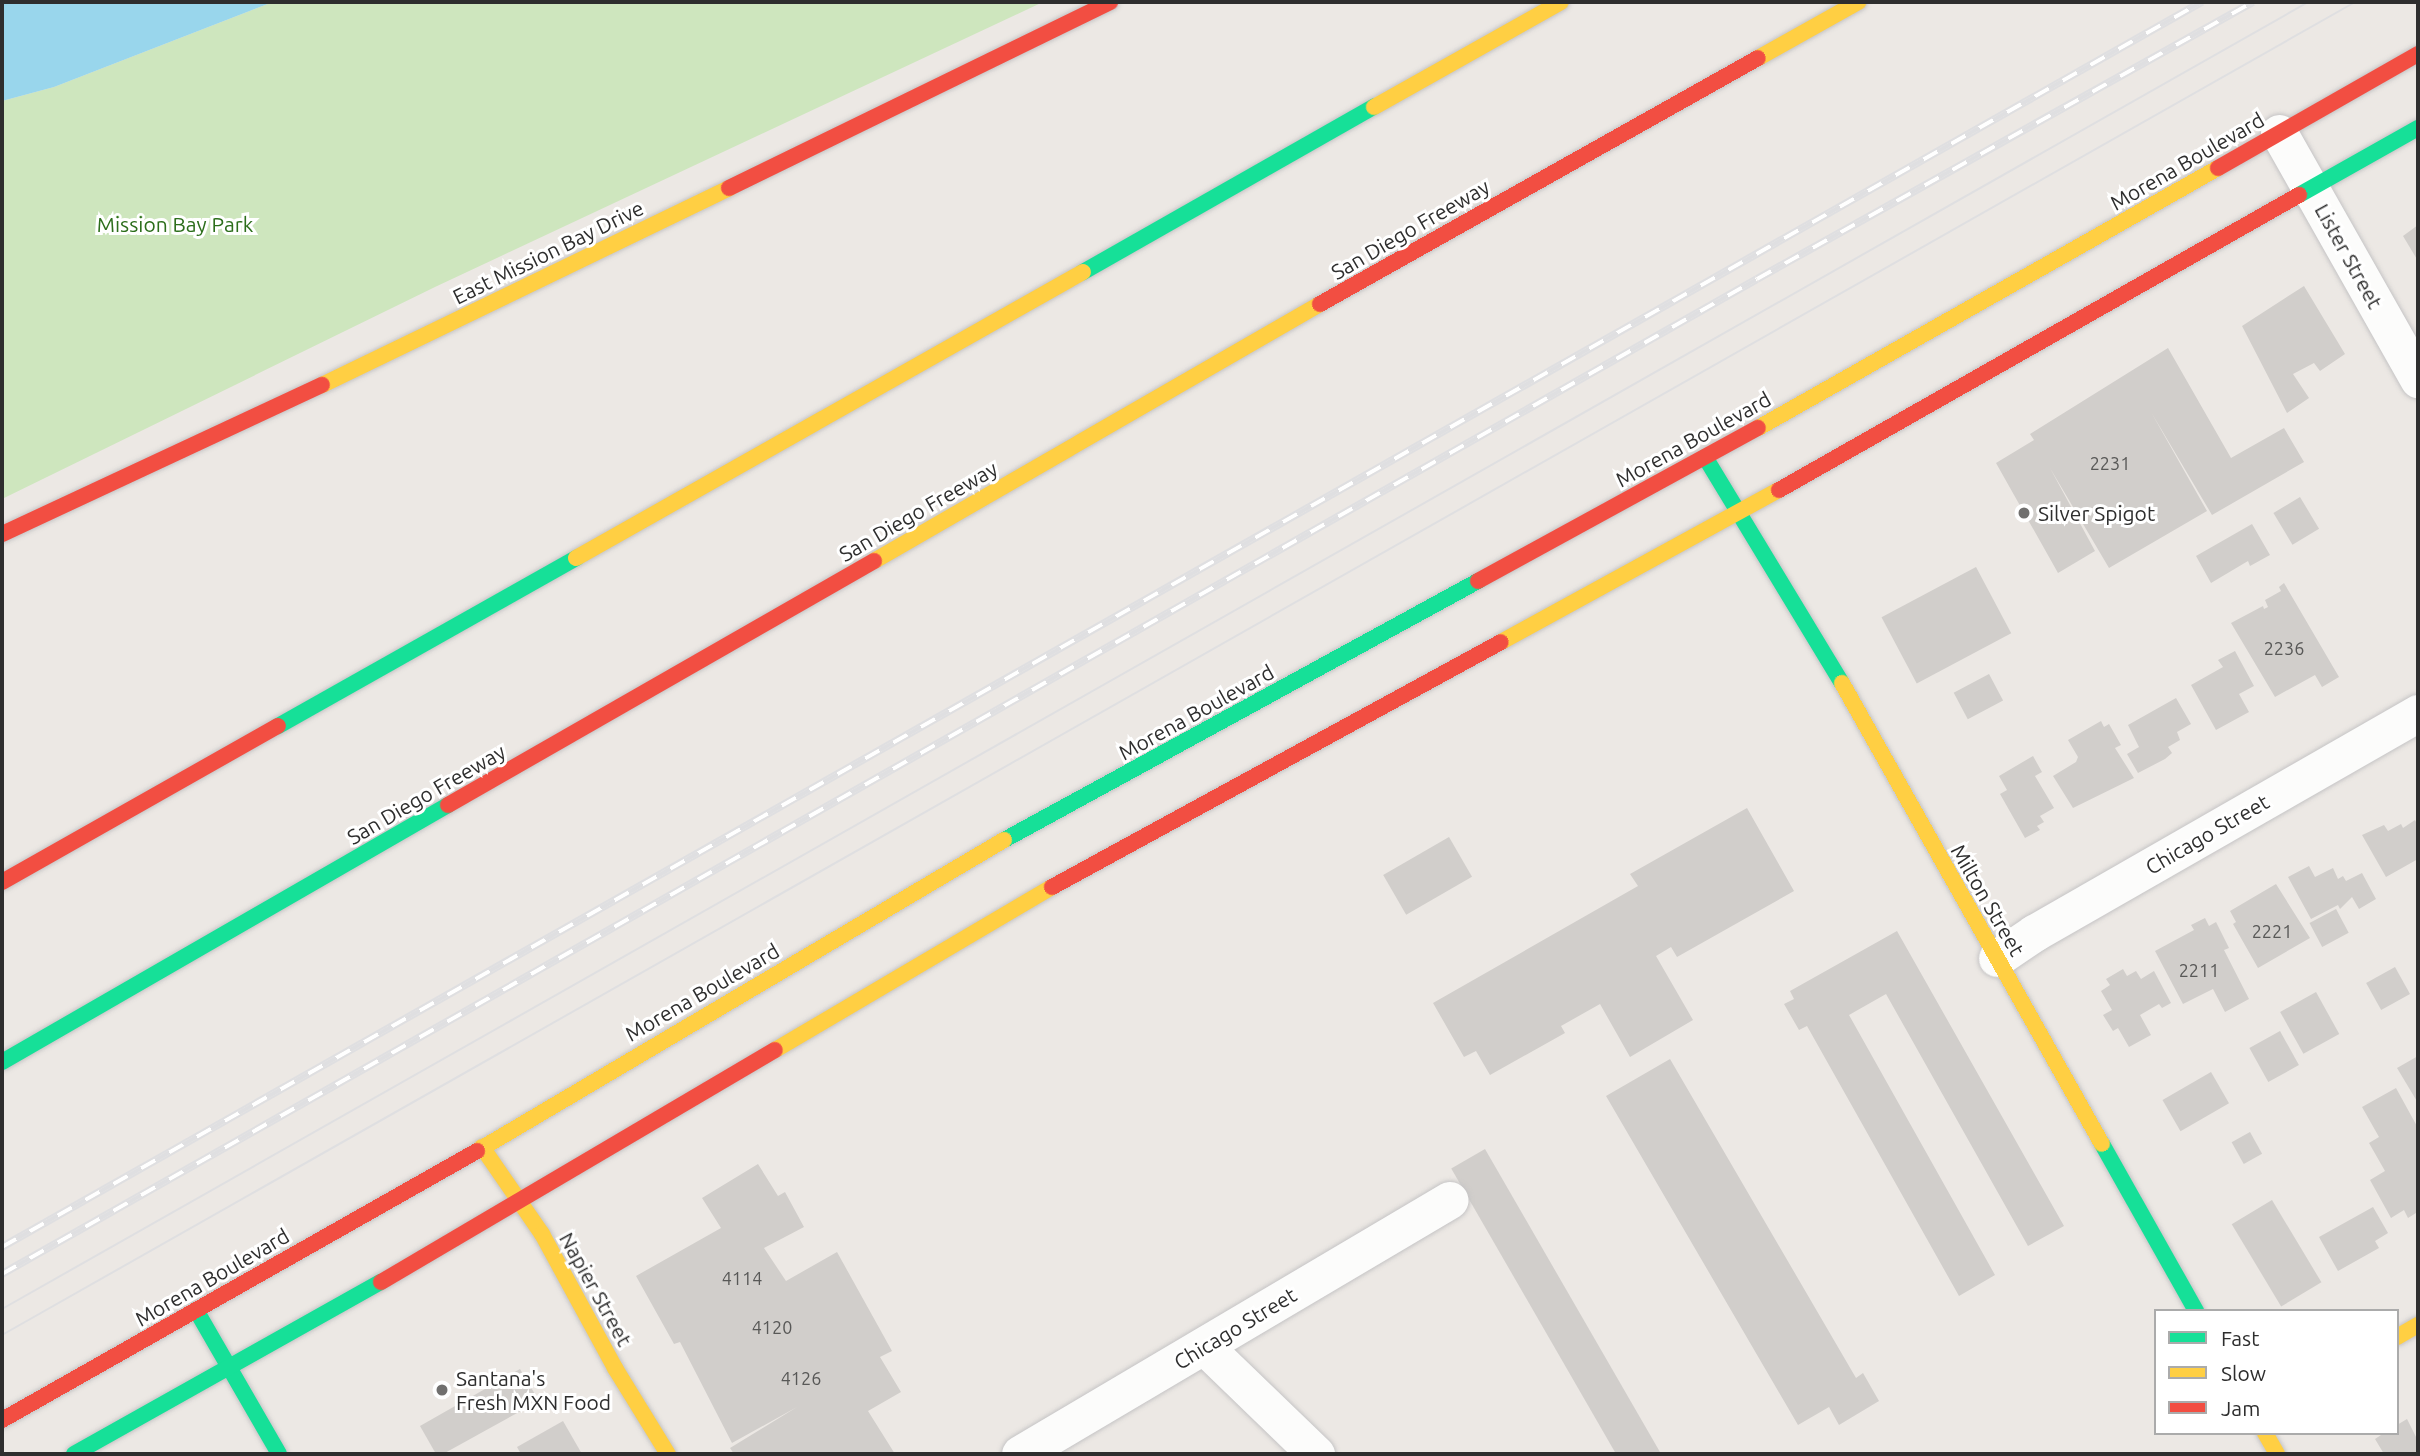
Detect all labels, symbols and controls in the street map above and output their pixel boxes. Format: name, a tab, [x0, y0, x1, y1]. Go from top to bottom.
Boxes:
street label: Morena Boulevard	[2106, 107, 2268, 215]
street label: San Diego Freeway	[1326, 174, 1494, 284]
street label: East Mission Bay Drive	[448, 195, 648, 309]
street label: Lister Street	[2310, 199, 2388, 313]
park label: Mission Bay Park	[97, 211, 253, 237]
street label: Morena Boulevard	[1611, 386, 1775, 492]
house number: 2231	[2090, 452, 2130, 474]
street label: San Diego Freeway	[834, 456, 1002, 566]
place label: Silver Spigot	[2038, 500, 2155, 526]
marker: Silver Spigot	[2016, 505, 2032, 521]
house number: 2236	[2264, 637, 2304, 659]
street label: Morena Boulevard	[1114, 659, 1278, 765]
street label: San Diego Freeway	[342, 739, 510, 849]
street label: Chicago Street	[2141, 789, 2273, 879]
street label: Milton Street	[1946, 840, 2030, 960]
house number: 2221	[2252, 920, 2292, 942]
street label: Morena Boulevard	[621, 938, 783, 1046]
house number: 2211	[2179, 959, 2219, 981]
street label: Morena Boulevard	[131, 1223, 293, 1331]
street label: Napier Street	[554, 1228, 638, 1350]
house number: 4114	[722, 1267, 762, 1289]
street label: Chicago Street	[1169, 1282, 1301, 1374]
legend	[2154, 1309, 2399, 1435]
house number: 4120	[752, 1316, 792, 1338]
text: Fast	[2221, 1326, 2259, 1350]
text: Slow	[2221, 1361, 2266, 1385]
place label: Santana's Fresh MXN Food	[456, 1365, 611, 1415]
house number: 4126	[781, 1367, 821, 1389]
marker: Santana's Fresh MXN Food	[434, 1382, 450, 1398]
text: Jam	[2221, 1396, 2260, 1420]

